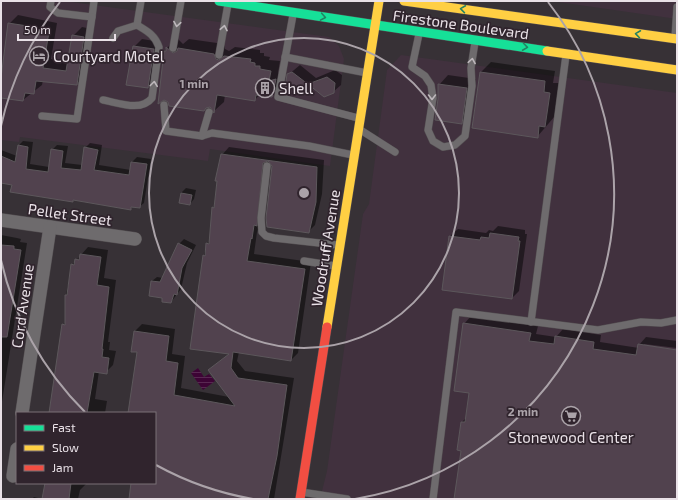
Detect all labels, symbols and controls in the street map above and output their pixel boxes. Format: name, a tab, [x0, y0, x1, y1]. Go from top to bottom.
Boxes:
one-way arrow	[460, 5, 466, 14]
street label: Firestone Boulevard	[392, 6, 530, 42]
one-way arrow	[320, 12, 326, 21]
scale bar	[18, 16, 115, 42]
one-way arrow	[173, 21, 182, 27]
text: 50 m	[24, 22, 51, 36]
one-way arrow	[219, 25, 227, 32]
one-way arrow	[635, 30, 641, 39]
one-way arrow	[522, 42, 528, 51]
hotel icon: Courtyard Motel	[28, 45, 50, 67]
place label: Courtyard Motel	[53, 47, 165, 65]
one-way arrow	[467, 58, 476, 64]
text: 1 min	[180, 76, 208, 90]
building icon: Shell	[254, 77, 276, 99]
place label: Shell	[279, 79, 314, 97]
one-way arrow	[149, 81, 158, 87]
one-way arrow	[428, 94, 436, 100]
centre of rings	[297, 186, 311, 200]
street label: Woodruff Avenue	[307, 188, 343, 308]
street label: Pellet Street	[27, 199, 113, 229]
street label: Cord Avenue	[7, 263, 37, 349]
text: 2 min	[508, 404, 538, 418]
supermarket icon: Stonewood Center	[560, 405, 582, 427]
legend	[16, 412, 156, 484]
text: Fast	[52, 420, 76, 434]
place label: Stonewood Center	[508, 428, 634, 446]
text: Slow	[52, 440, 79, 454]
text: Jam	[52, 460, 73, 474]

